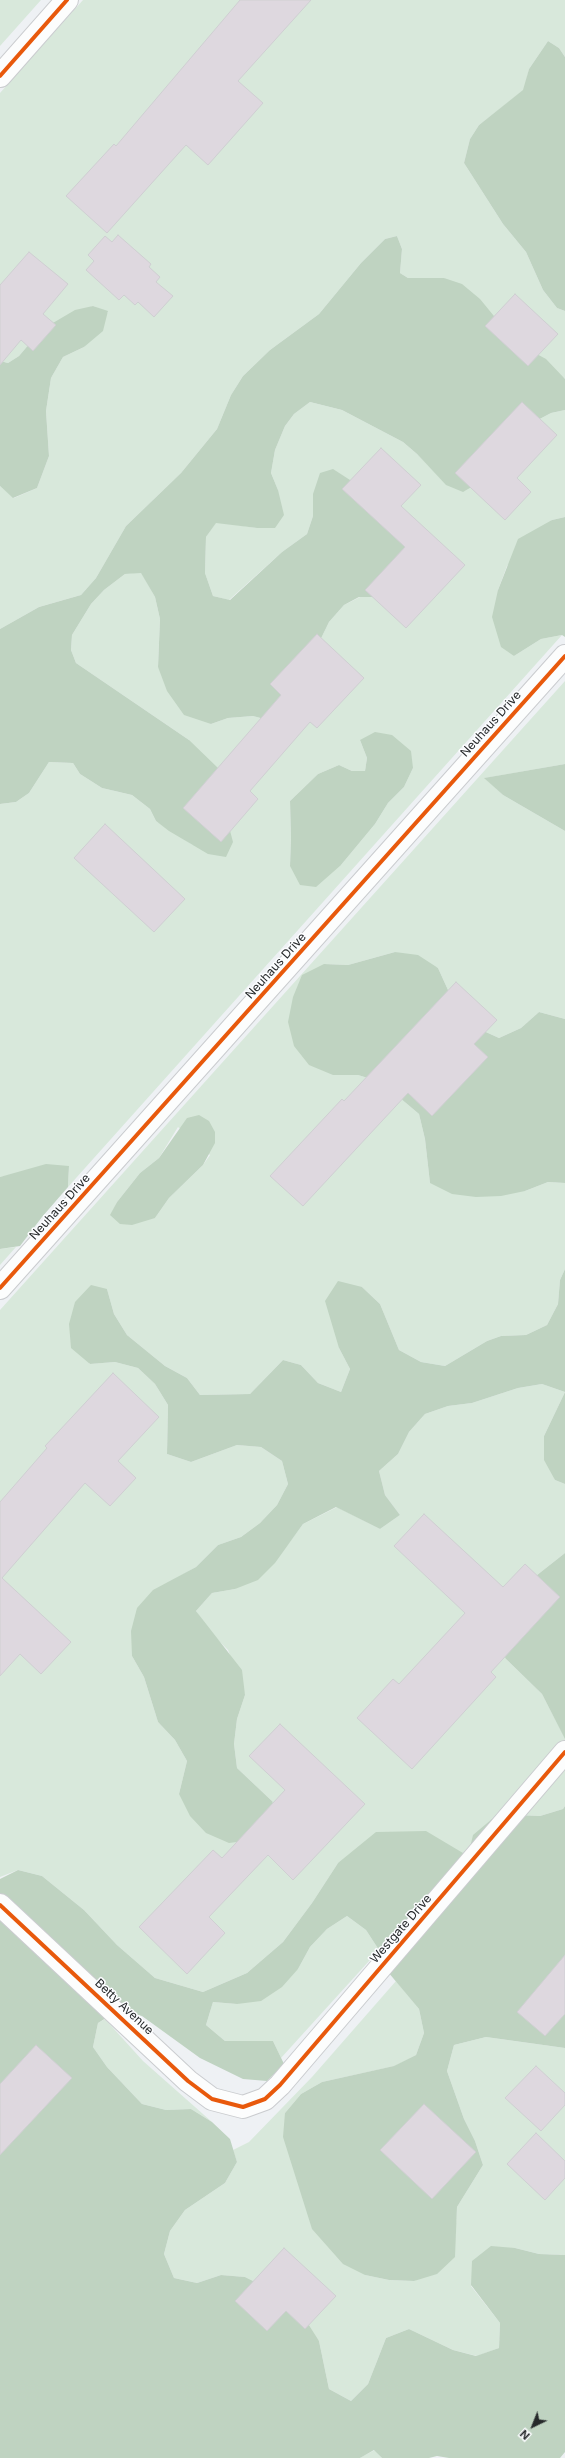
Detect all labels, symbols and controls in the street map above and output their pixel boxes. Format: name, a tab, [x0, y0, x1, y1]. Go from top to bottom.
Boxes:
street label: Neuhaus Drive	[458, 688, 524, 760]
street label: Neuhaus Drive	[243, 930, 309, 1002]
street label: Neuhaus Drive	[27, 1171, 93, 1243]
street label: Westgate Drive	[367, 1892, 435, 1966]
street label: Betty Avenue	[92, 1976, 156, 2038]
north arrow	[513, 2406, 553, 2446]
text: N	[517, 2427, 533, 2443]

